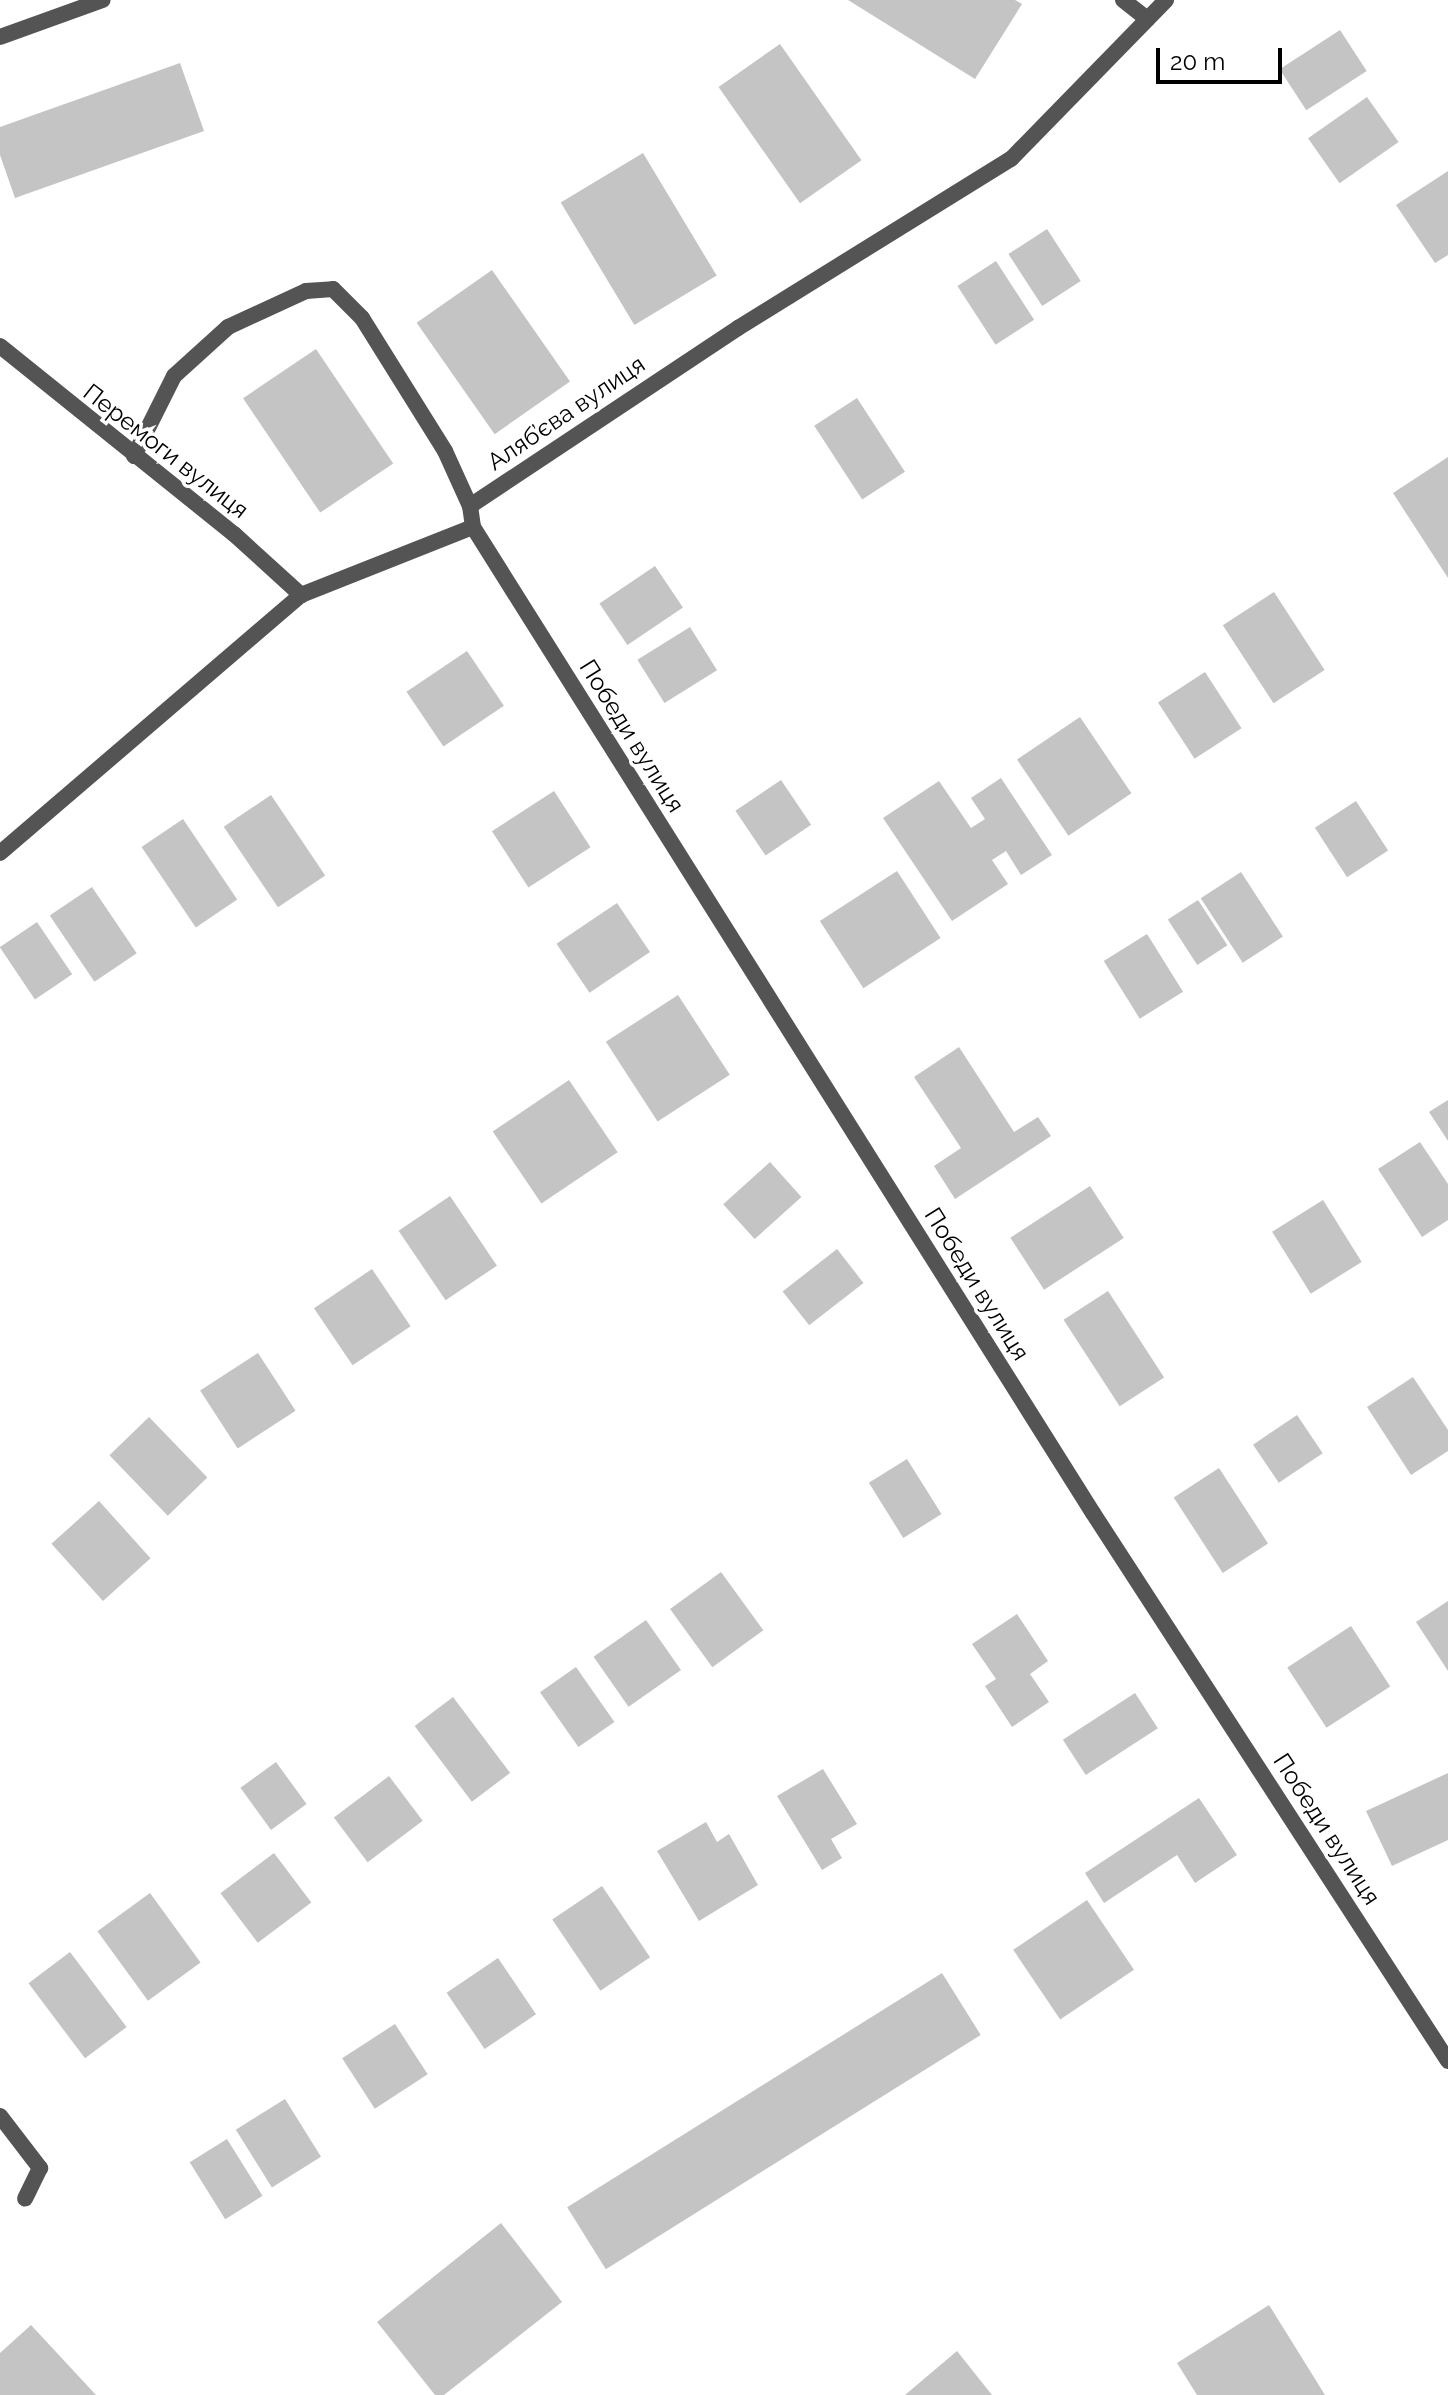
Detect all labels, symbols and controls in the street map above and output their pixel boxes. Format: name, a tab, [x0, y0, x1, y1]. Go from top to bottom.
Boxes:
scale bar	[1160, 32, 1286, 82]
text: 20 m	[1170, 47, 1225, 76]
street label: Аляб’єва вулиця	[482, 350, 650, 476]
street label: Перемоги вулиця	[78, 378, 254, 524]
street label: Победи вулиця	[574, 654, 690, 818]
street label: Победи вулиця	[919, 1202, 1035, 1366]
street label: Победи вулиця	[1267, 1748, 1387, 1910]

